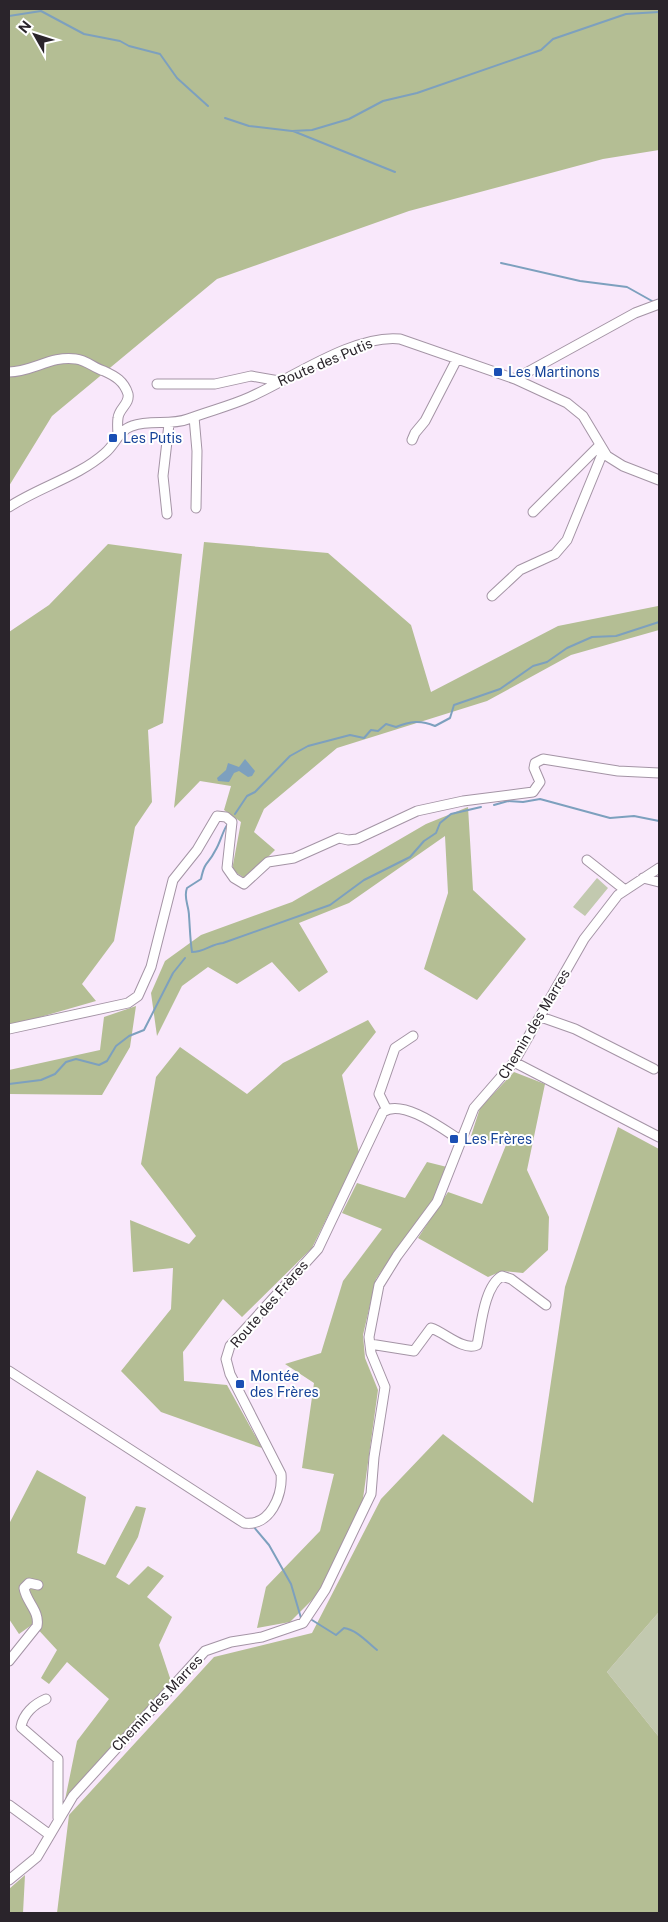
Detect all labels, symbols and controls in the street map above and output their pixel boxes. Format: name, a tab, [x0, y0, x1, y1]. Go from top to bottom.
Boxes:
north arrow	[10, 10, 60, 60]
text: N	[15, 18, 35, 36]
street label: Route des Putis	[275, 335, 375, 389]
place label: Les Martinons	[508, 364, 600, 380]
marker: Les Martinons	[492, 366, 504, 378]
place label: Les Putis	[123, 430, 182, 446]
marker: Les Putis	[107, 432, 119, 444]
street label: Chemin des Marres	[495, 966, 573, 1082]
place label: Les Frères	[464, 1131, 532, 1147]
marker: Les Frères	[448, 1133, 460, 1145]
street label: Route des Frères	[227, 1257, 311, 1351]
place label: Montée des Frères	[250, 1368, 319, 1400]
marker: Montée des Frères	[234, 1378, 246, 1390]
street label: Chemin des Marres	[108, 1652, 206, 1754]

